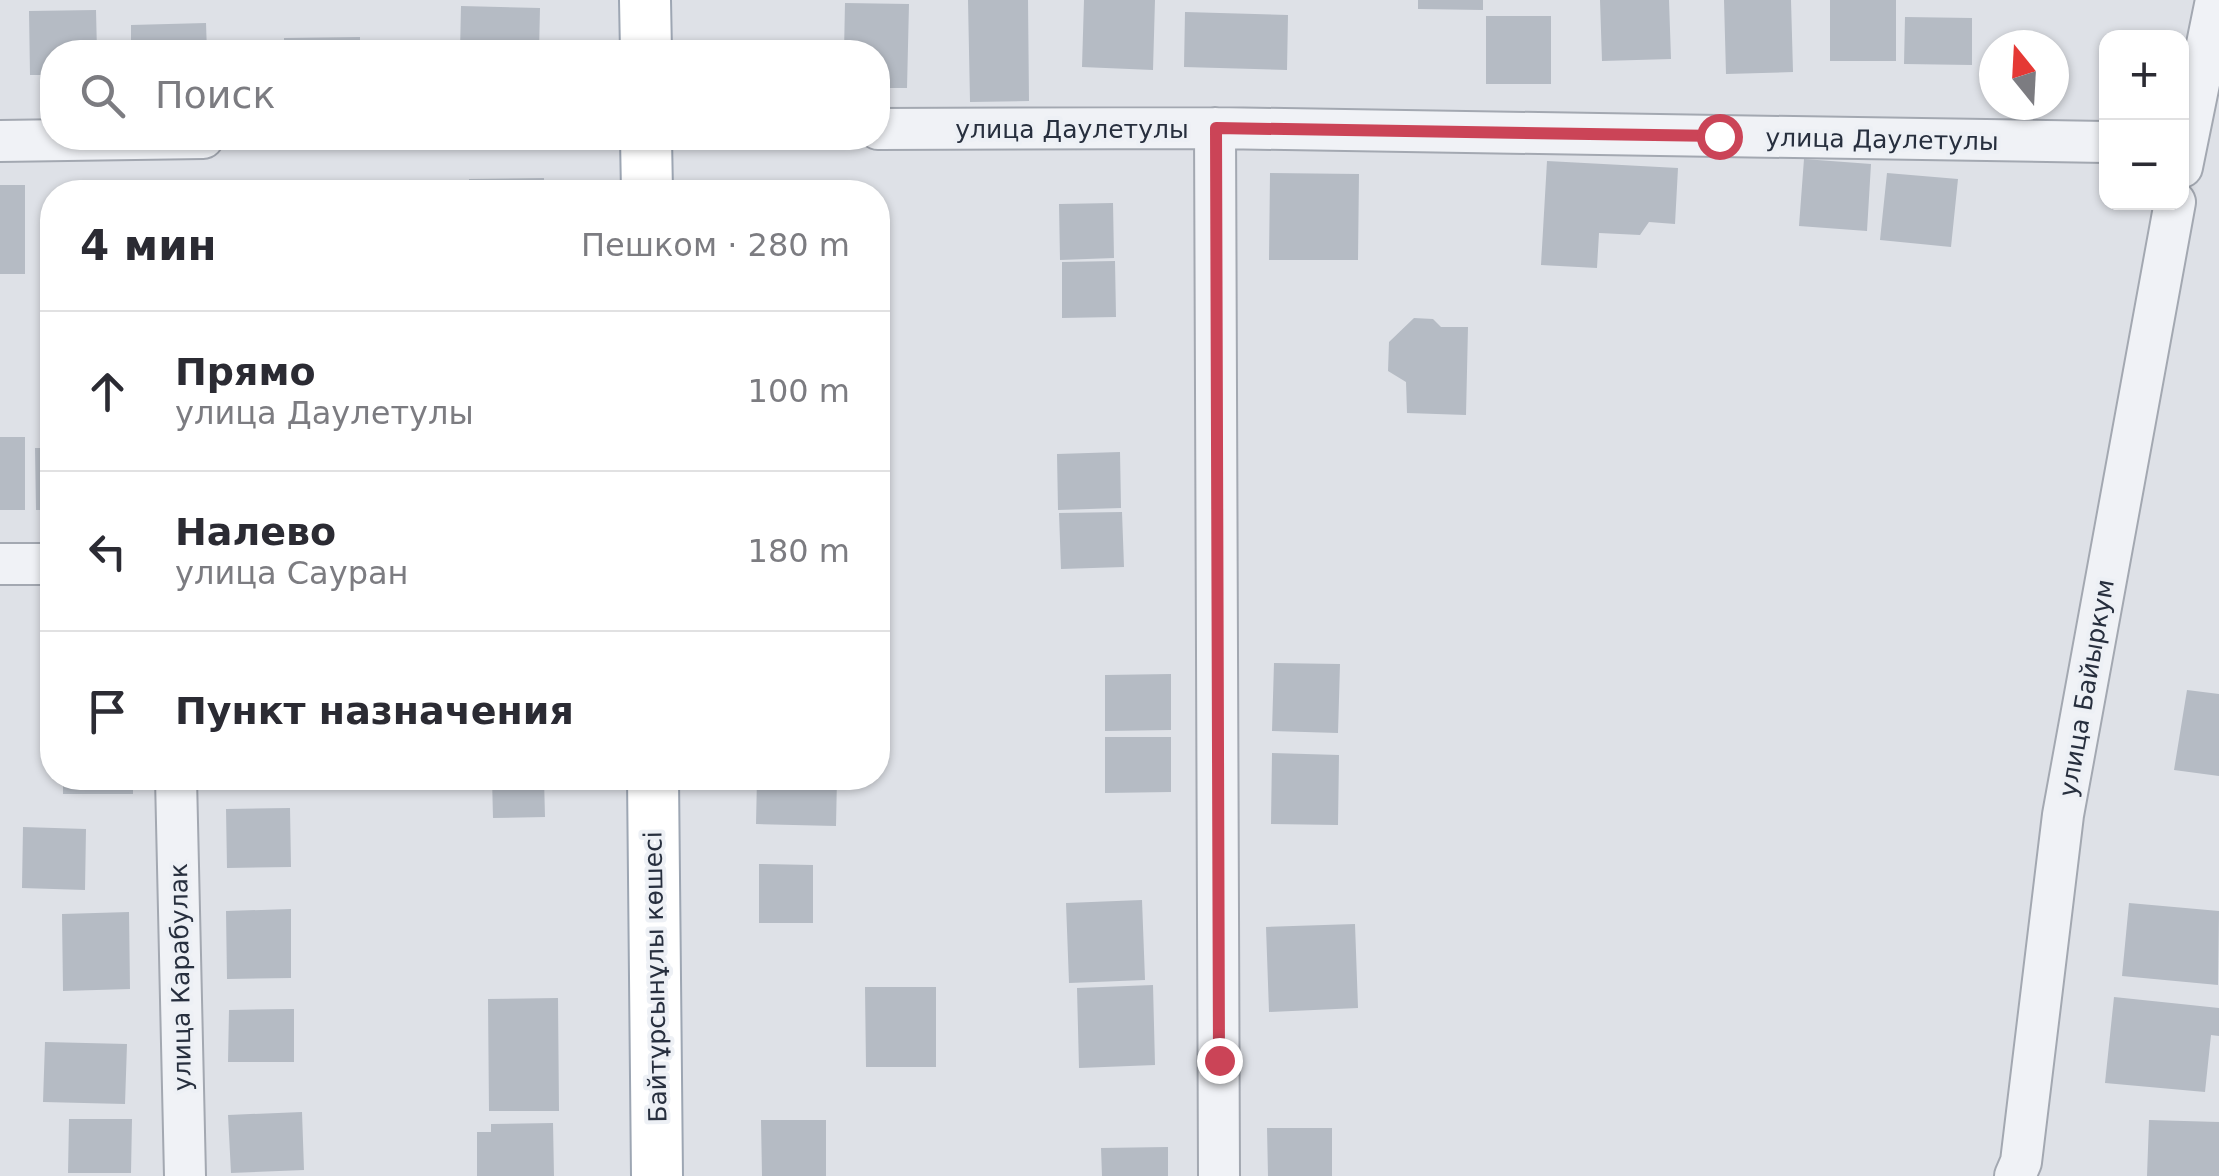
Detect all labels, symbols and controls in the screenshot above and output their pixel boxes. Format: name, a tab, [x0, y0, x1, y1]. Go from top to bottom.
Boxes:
north arrow	[1979, 30, 2069, 120]
map controls	[2099, 30, 2189, 210]
button: +	[2099, 30, 2189, 120]
search box	[40, 40, 890, 150]
icon: search	[75, 68, 130, 123]
text: Поиск	[155, 73, 275, 117]
route start	[1697, 114, 1743, 160]
street label: улица Даулетулы	[955, 115, 1189, 144]
button: −	[2099, 120, 2189, 210]
street label: улица Даулетулы	[1765, 123, 1999, 156]
text: 4 мин	[80, 221, 217, 270]
text: Пешком · 280 m	[581, 226, 850, 264]
text: Прямо	[175, 350, 316, 394]
icon: ahead	[80, 364, 135, 419]
text: 100 m	[748, 372, 850, 410]
text: улица Даулетулы	[175, 394, 474, 432]
text: Налево	[175, 510, 336, 554]
icon: left	[80, 524, 135, 579]
text: 180 m	[748, 532, 850, 570]
text: улица Сауран	[175, 554, 408, 592]
street label: улица Байыркум	[2053, 577, 2120, 799]
icon: arrive	[80, 684, 135, 739]
text: Пункт назначения	[175, 689, 574, 733]
street label: Байтұрсынұлы көшесі	[638, 831, 673, 1123]
street label: улица Карабулак	[164, 863, 197, 1091]
route end	[1197, 1038, 1243, 1084]

